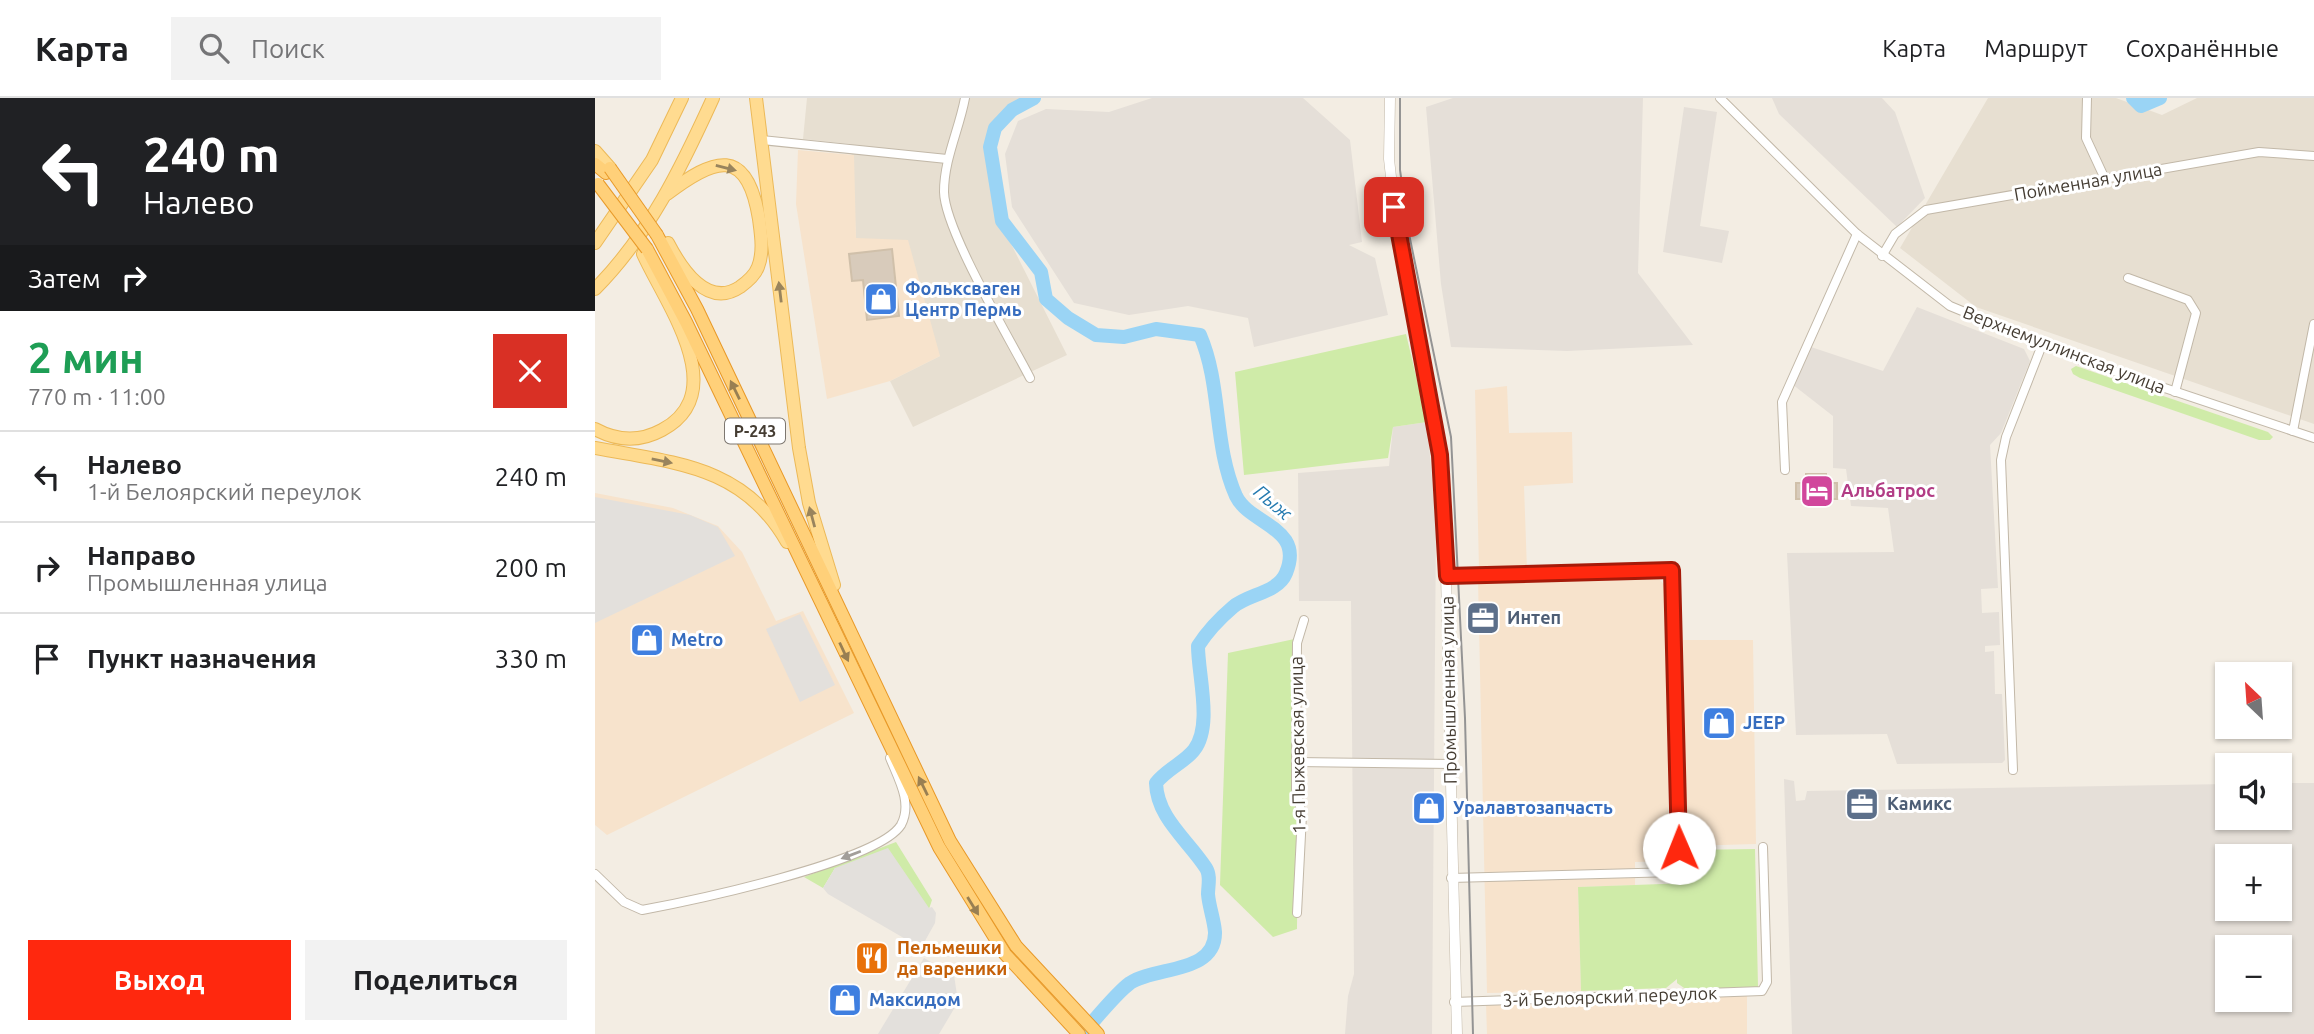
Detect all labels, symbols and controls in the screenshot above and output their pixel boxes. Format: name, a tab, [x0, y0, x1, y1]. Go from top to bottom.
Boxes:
search box	[171, 17, 661, 80]
icon: search	[195, 29, 233, 67]
text: Карта	[35, 30, 129, 67]
text: Поиск	[251, 34, 325, 63]
text: Карта	[1882, 35, 1946, 62]
text: Маршрут	[1984, 35, 2088, 62]
text: Сохранённые	[2126, 35, 2279, 62]
icon: left	[28, 126, 119, 217]
text: 240 m	[143, 126, 280, 181]
street label: Пойменная улица	[2012, 158, 2163, 204]
one-way arrow	[715, 163, 737, 174]
pin	[1364, 177, 1424, 237]
text: Налево	[143, 184, 255, 220]
icon: arrive	[1375, 188, 1413, 226]
icon: right	[115, 259, 153, 297]
text: Затем	[28, 264, 101, 293]
place label: Фольксваген Центр Пермь	[905, 278, 1022, 319]
shop icon: Фольксваген Центр Пермь	[862, 280, 900, 318]
one-way arrow	[774, 281, 785, 303]
street label: Верхнемуллинская улица	[1960, 301, 2168, 397]
text: 2 мин	[28, 334, 144, 381]
button: close	[493, 334, 567, 408]
one-way arrow	[730, 380, 741, 400]
text: 770 m · 11:00	[28, 384, 166, 409]
road number: Р-243	[725, 418, 785, 444]
text: Налево	[87, 450, 182, 479]
one-way arrow	[651, 456, 673, 467]
icon: left	[28, 458, 66, 496]
text: 240 m	[495, 462, 567, 491]
hotel icon: Альбатрос	[1798, 472, 1836, 510]
text: 1-й Белоярский переулок	[87, 479, 362, 504]
water label: Пыж	[1250, 480, 1297, 525]
place label: Альбатрос	[1841, 480, 1935, 500]
one-way arrow	[807, 506, 817, 527]
text: Направо	[87, 541, 196, 570]
icon: right	[28, 549, 66, 587]
text: 200 m	[495, 553, 567, 582]
text: Промышленная улица	[87, 570, 328, 595]
street label: Промышленная улица	[1436, 596, 1460, 784]
office icon: Интеп	[1464, 599, 1502, 637]
place label: Интеп	[1507, 607, 1561, 627]
shop icon: Metro	[628, 621, 666, 659]
place label: Metro	[671, 629, 723, 649]
icon: arrive	[28, 640, 66, 678]
one-way arrow	[838, 642, 849, 662]
text: Пункт назначения	[87, 644, 317, 673]
text: 330 m	[495, 644, 567, 673]
street label: 1-я Пыжевская улица	[1285, 656, 1309, 834]
north arrow	[2215, 662, 2293, 738]
map controls	[2215, 662, 2292, 1012]
shop icon: JEEP	[1700, 704, 1738, 742]
place label: JEEP	[1743, 712, 1785, 732]
button: sound	[2215, 753, 2292, 830]
one-way arrow	[918, 776, 929, 796]
office icon: Камикс	[1843, 785, 1881, 823]
shop icon: Уралавтозапчасть	[1410, 789, 1448, 827]
place label: Камикс	[1887, 793, 1952, 813]
place label: Уралавтозапчасть	[1453, 797, 1613, 817]
position arrow	[1642, 811, 1716, 885]
button: +	[2215, 844, 2292, 921]
one-way arrow	[840, 849, 861, 860]
one-way arrow	[967, 896, 980, 915]
button: −	[2215, 935, 2292, 1012]
place label: Пельмешки да вареники	[897, 937, 1007, 978]
restaurant icon: Пельмешки да вареники	[853, 939, 891, 977]
button: Выход	[28, 940, 291, 1020]
button: Поделиться	[305, 940, 567, 1020]
shop icon: Максидом	[826, 981, 864, 1019]
street label: 3-й Белоярский переулок	[1502, 982, 1718, 1010]
place label: Максидом	[869, 989, 961, 1009]

